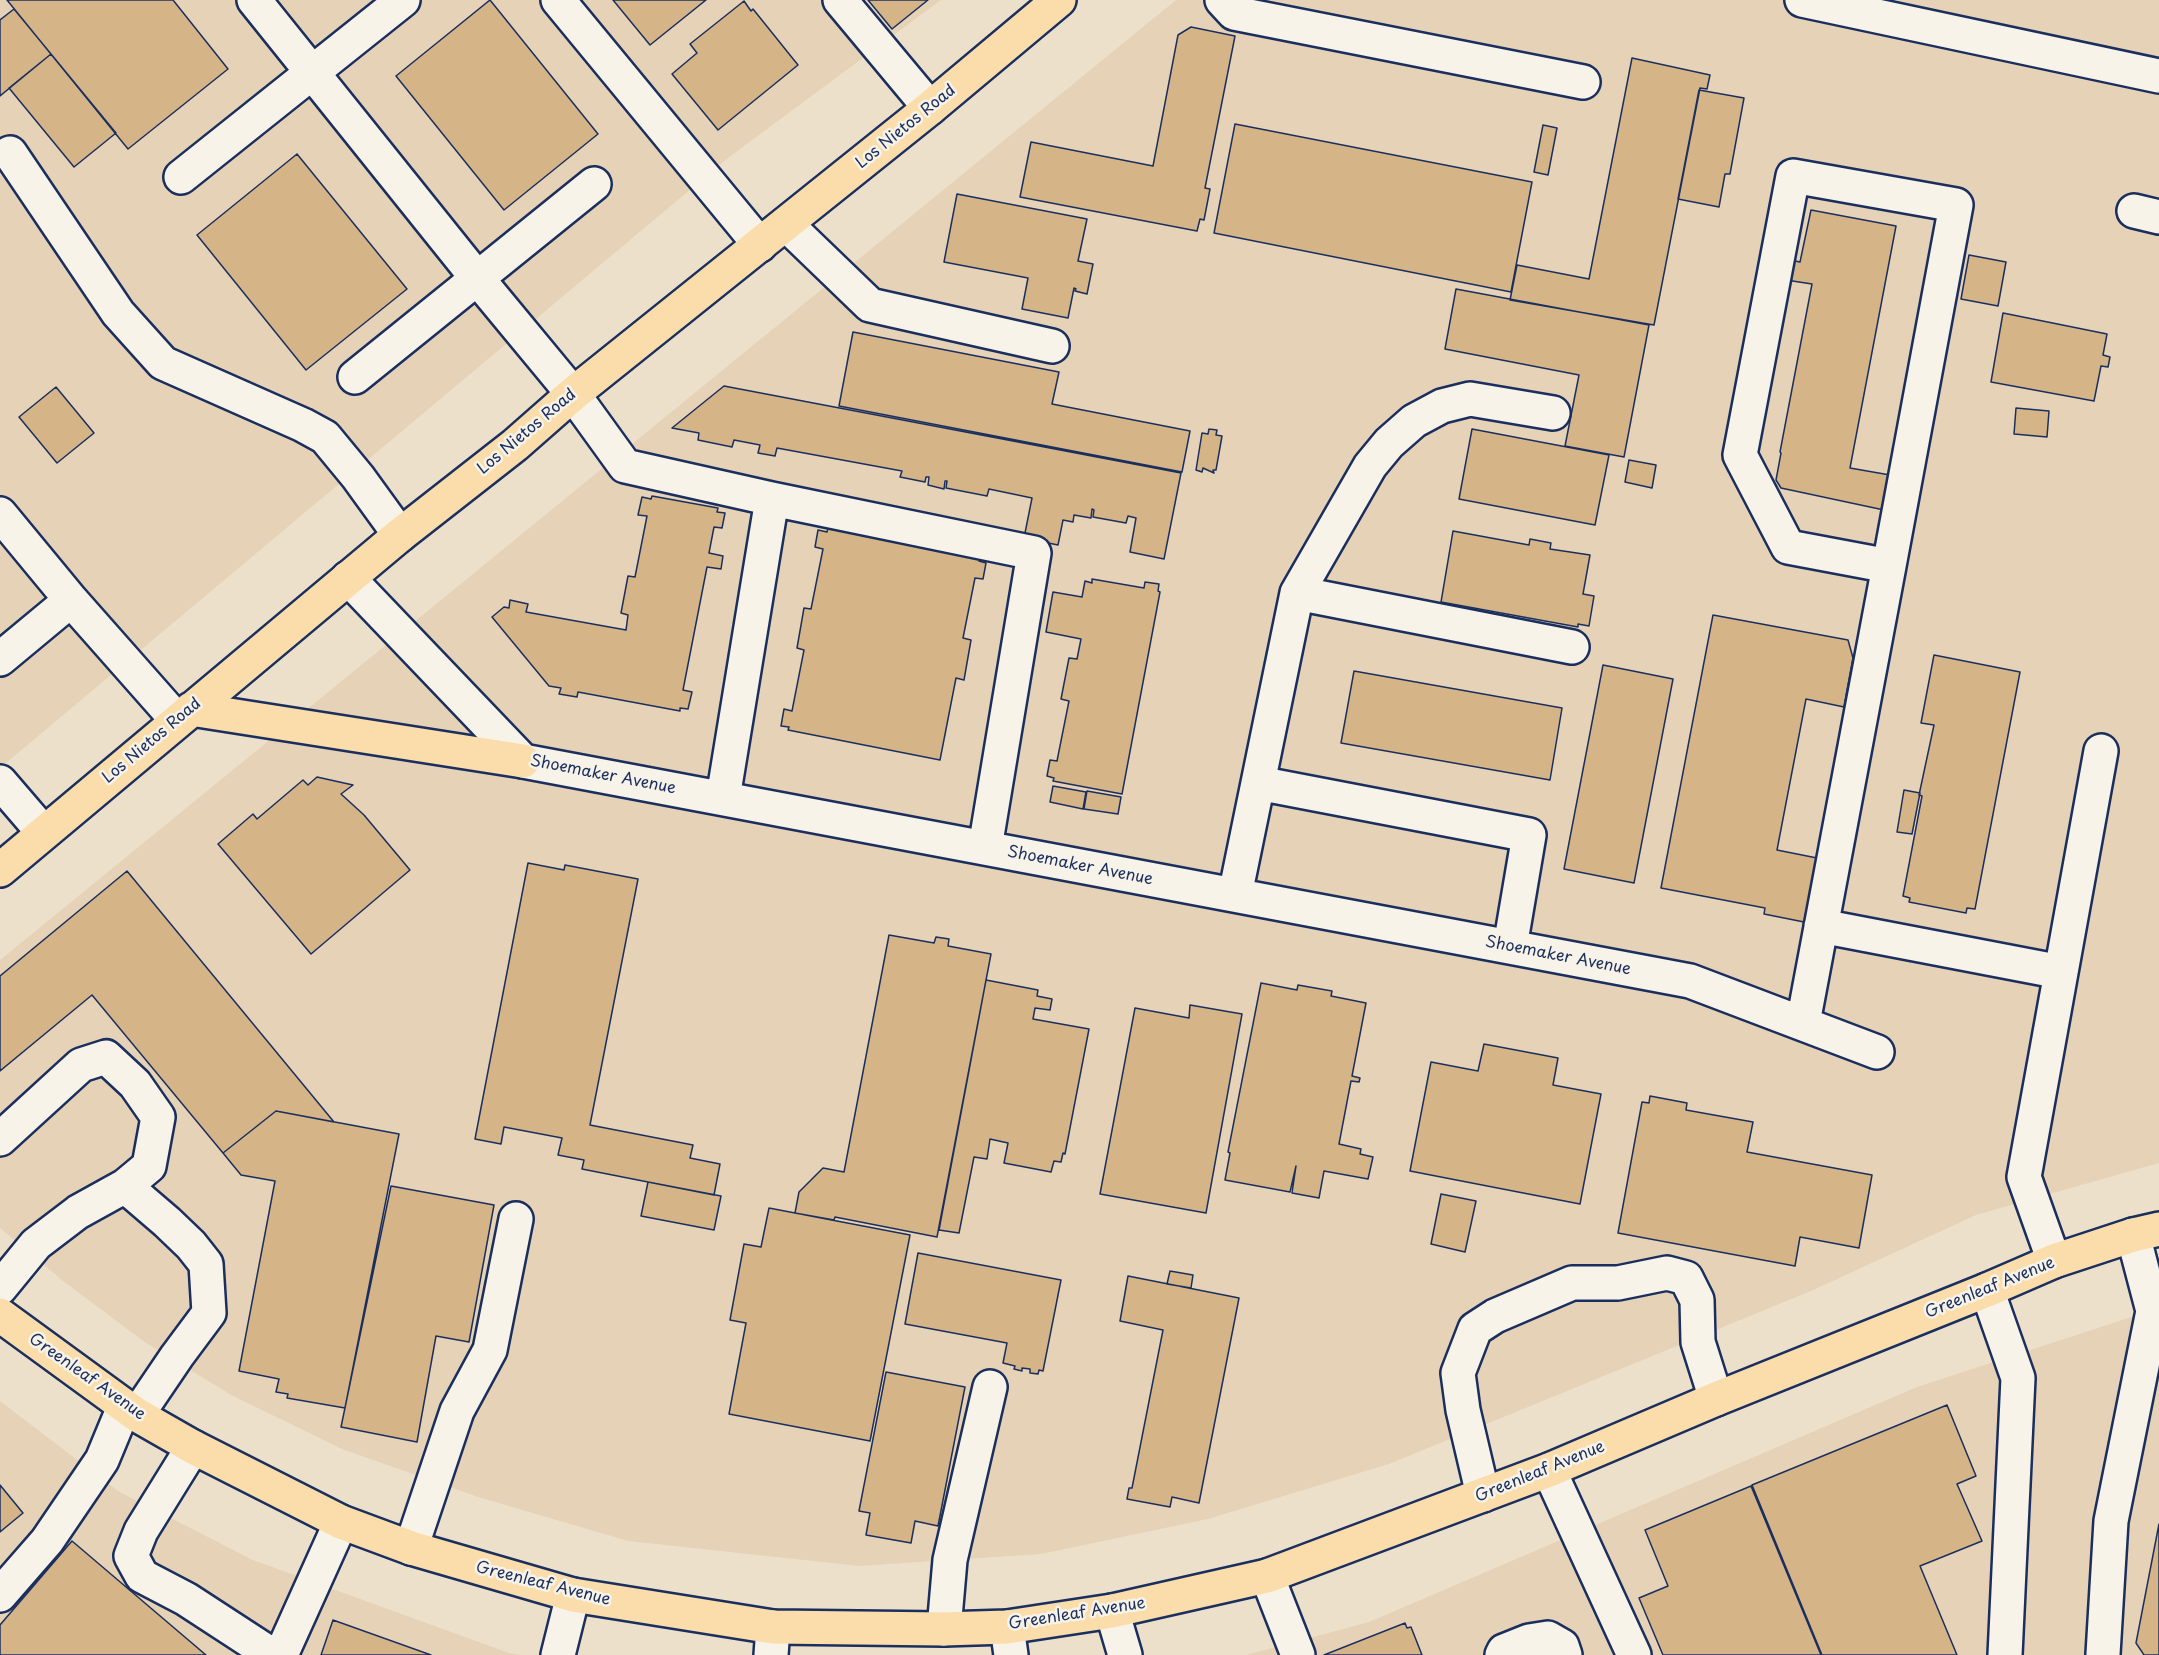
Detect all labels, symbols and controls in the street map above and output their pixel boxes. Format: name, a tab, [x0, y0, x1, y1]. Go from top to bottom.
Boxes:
street label: Los Nietos Road	[852, 81, 960, 173]
street label: Los Nietos Road	[474, 385, 580, 479]
street label: Los Nietos Road	[99, 694, 205, 788]
street label: Shoemaker Avenue	[529, 751, 677, 799]
street label: Shoemaker Avenue	[1006, 842, 1154, 890]
street label: Shoemaker Avenue	[1484, 932, 1632, 980]
street label: Greenleaf Avenue	[1922, 1253, 2058, 1323]
street label: Greenleaf Avenue	[25, 1330, 149, 1424]
street label: Greenleaf Avenue	[1472, 1437, 1608, 1507]
street label: Greenleaf Avenue	[474, 1558, 612, 1610]
street label: Greenleaf Avenue	[1007, 1594, 1147, 1634]

